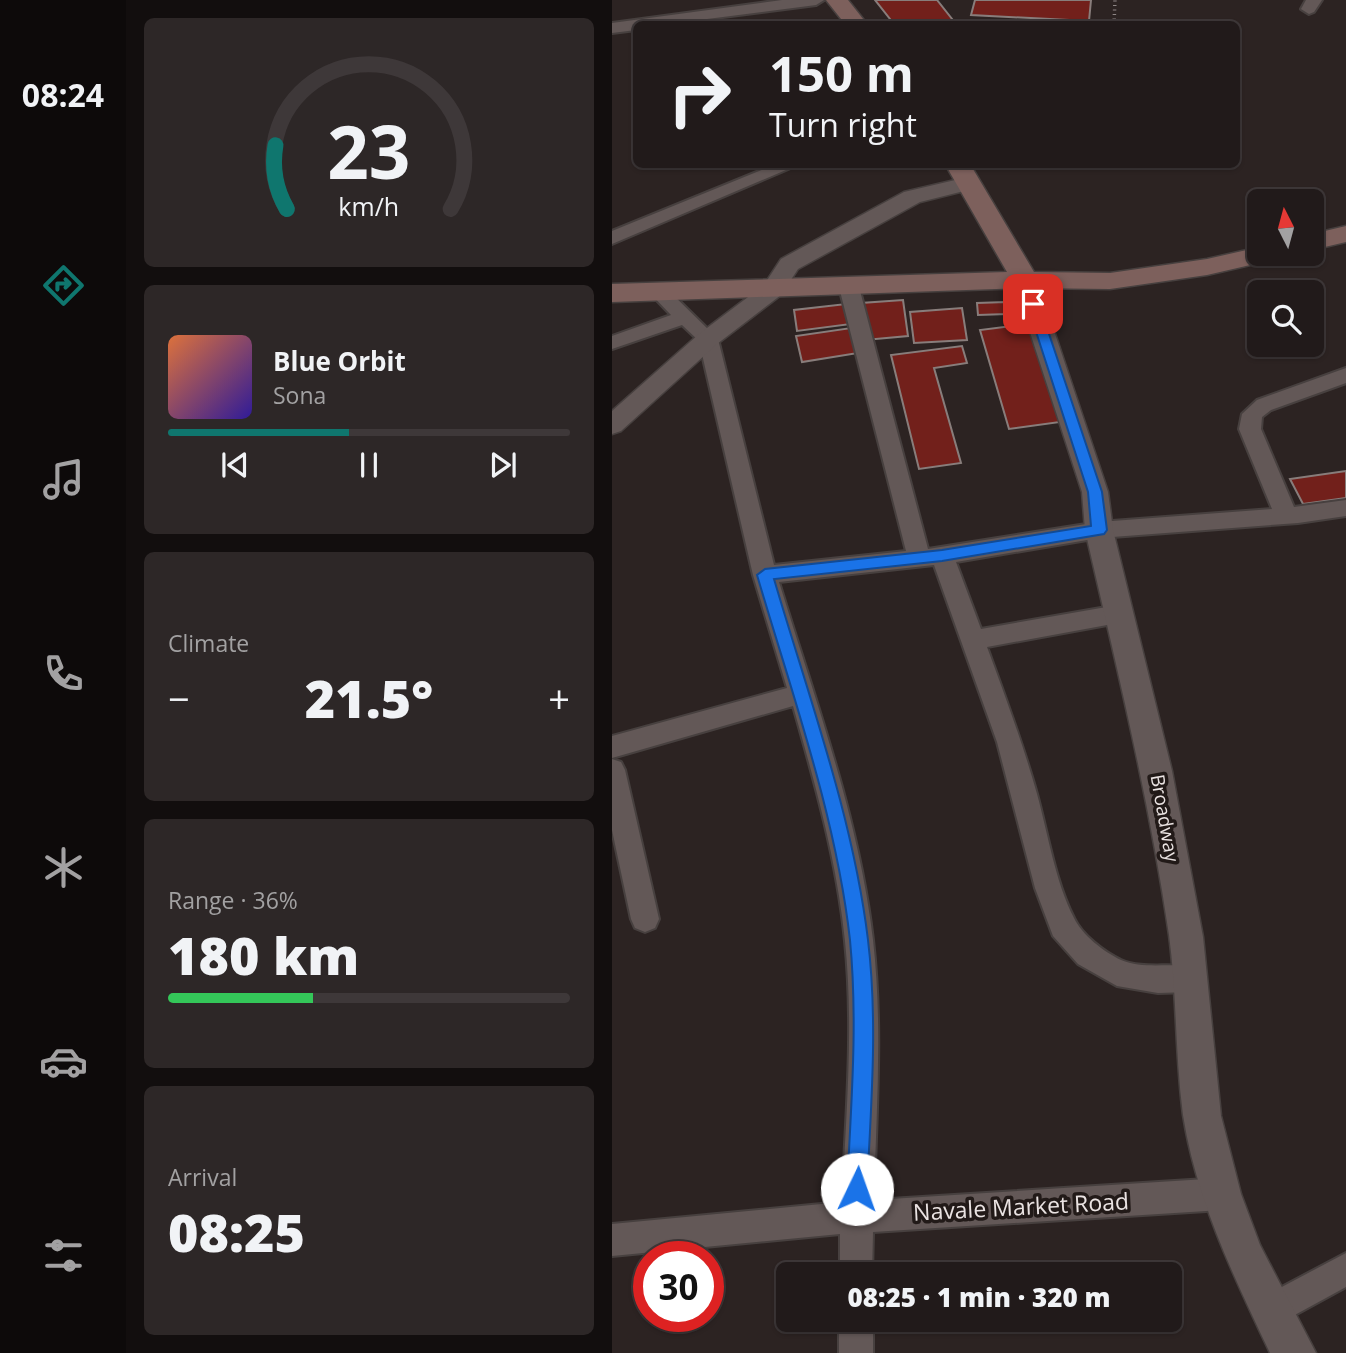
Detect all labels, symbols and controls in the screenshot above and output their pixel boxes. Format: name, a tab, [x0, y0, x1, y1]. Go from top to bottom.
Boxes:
text: 150 m	[769, 40, 914, 106]
icon: right	[654, 49, 745, 140]
text: 08:24	[22, 73, 104, 116]
text: 23	[327, 101, 411, 200]
text: Turn right	[769, 103, 917, 146]
text: km/h	[339, 188, 399, 222]
north arrow	[1247, 189, 1324, 266]
map controls	[1247, 189, 1324, 357]
icon: directions	[39, 261, 88, 310]
pin	[1003, 274, 1063, 334]
button: search	[1247, 280, 1324, 357]
icon: arrive	[1014, 285, 1052, 323]
text: Blue Orbit	[273, 343, 406, 379]
text: Sona	[273, 379, 326, 411]
icon: previous	[216, 446, 254, 484]
icon: pause	[350, 446, 388, 484]
icon: next	[484, 446, 522, 484]
icon: music	[39, 455, 88, 504]
text: Climate	[168, 627, 249, 659]
icon: phone	[39, 649, 88, 698]
text: 21.5°	[305, 662, 433, 733]
text: −	[168, 672, 190, 724]
text: +	[548, 672, 570, 724]
street label: Broadway	[1145, 772, 1186, 864]
icon: climate	[39, 843, 88, 892]
text: Range · 36%	[168, 884, 298, 916]
text: 180 km	[168, 919, 359, 990]
icon: car	[39, 1037, 88, 1086]
position arrow	[820, 1152, 894, 1226]
text: Arrival	[168, 1161, 237, 1193]
street label: Navale Market Road	[912, 1184, 1130, 1228]
text: 08:25	[168, 1196, 305, 1267]
icon: filters	[39, 1231, 88, 1280]
speed limit sign: 30	[633, 1241, 724, 1332]
text: 08:25 · 1 min · 320 m	[848, 1279, 1110, 1315]

